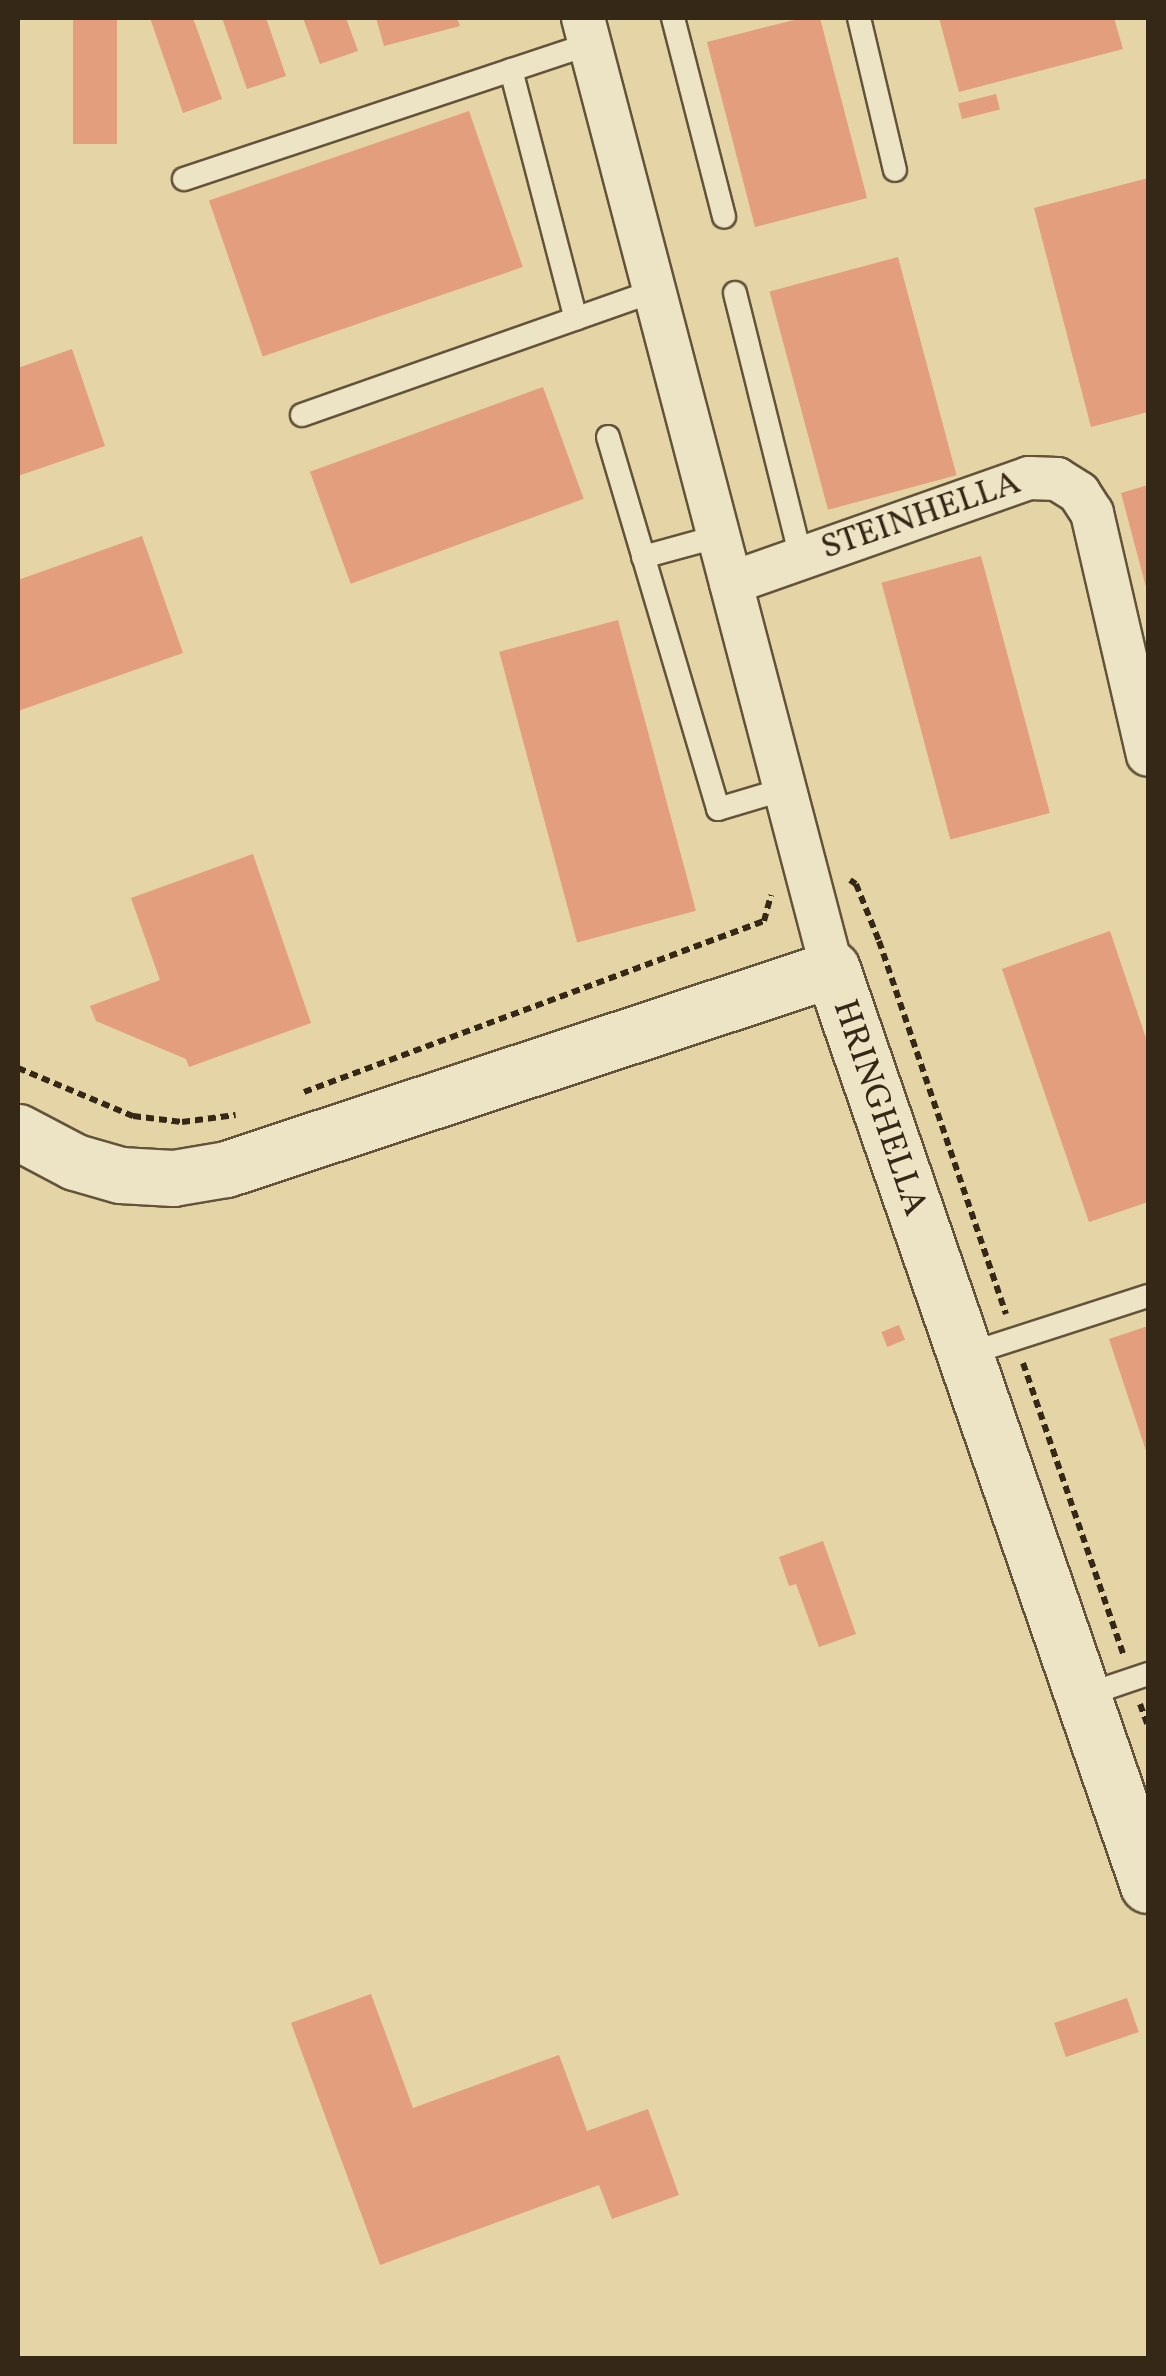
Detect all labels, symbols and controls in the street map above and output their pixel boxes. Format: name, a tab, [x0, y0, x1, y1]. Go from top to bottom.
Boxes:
street label: STEINHELLA	[816, 462, 1026, 570]
street label: HRINGHELLA	[822, 995, 936, 1221]

